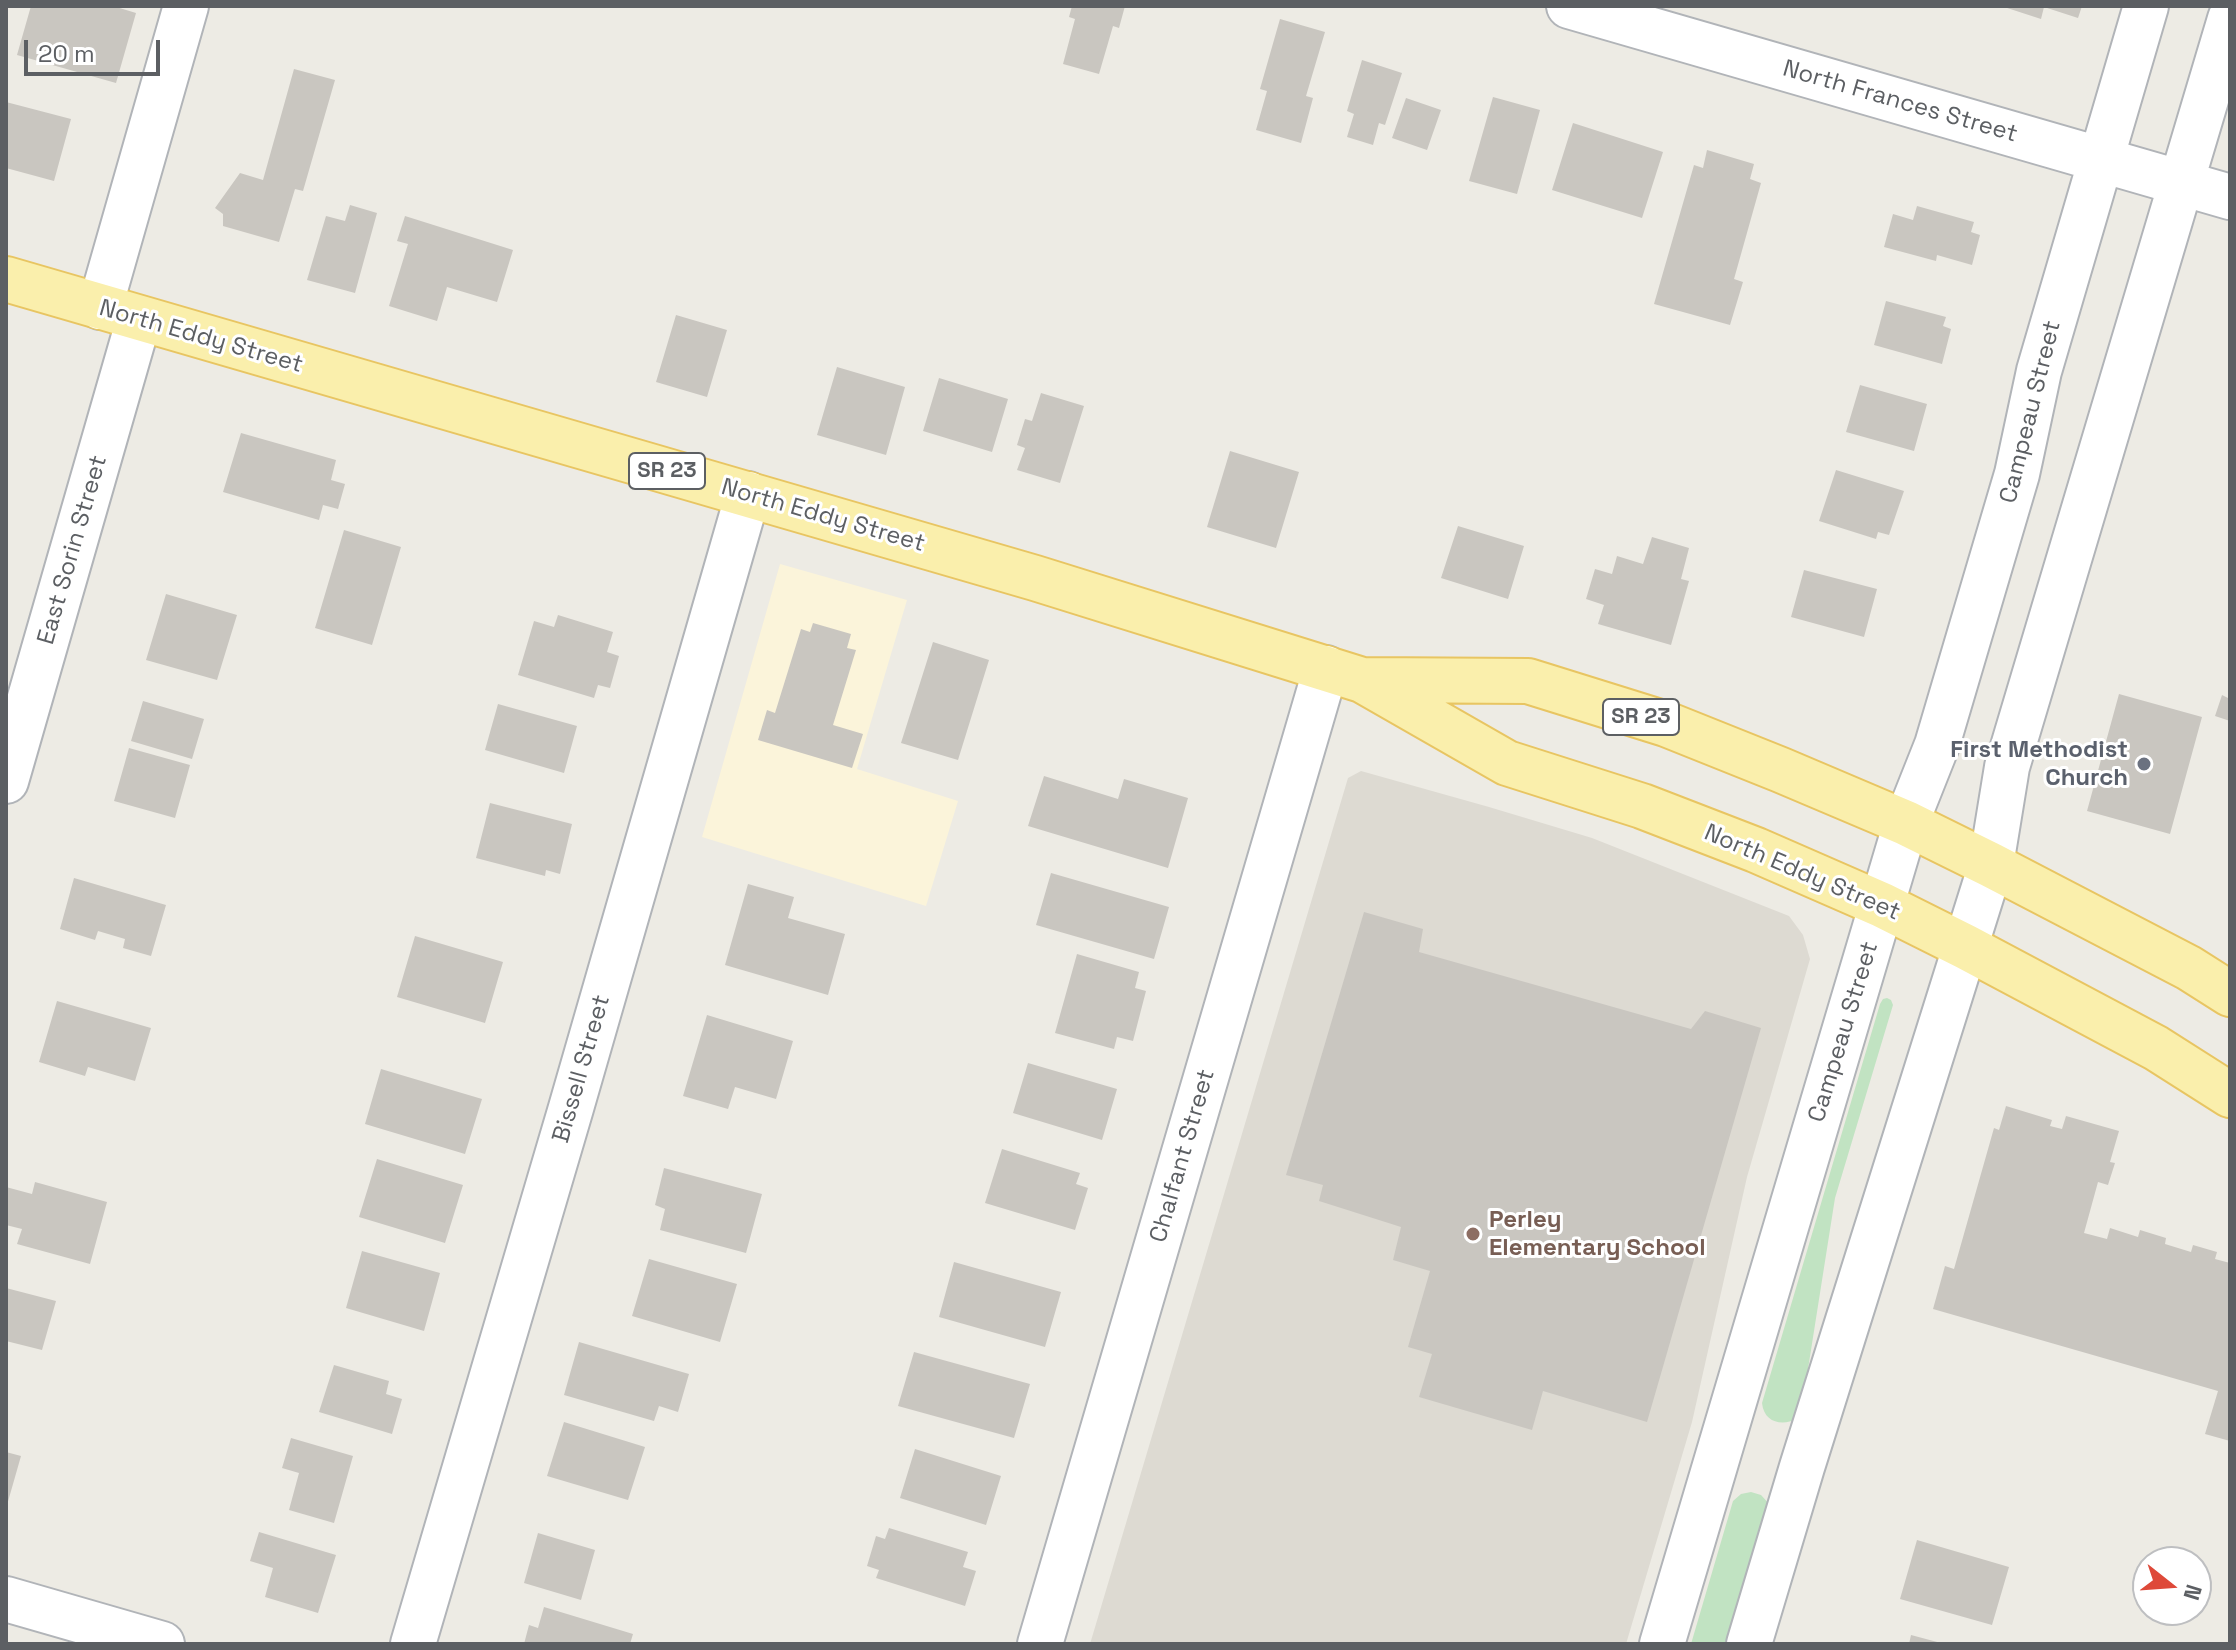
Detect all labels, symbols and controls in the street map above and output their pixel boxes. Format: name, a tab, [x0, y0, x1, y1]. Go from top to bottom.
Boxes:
scale bar	[28, 24, 164, 74]
text: 20 m	[38, 38, 95, 69]
street label: North Frances Street	[1779, 55, 2021, 149]
street label: North Eddy Street	[96, 294, 306, 380]
street label: Campeau Street	[1994, 318, 2068, 506]
street label: East Sorin Street	[32, 452, 114, 648]
road number: SR 23	[629, 453, 705, 489]
street label: North Eddy Street	[718, 473, 928, 559]
road number: SR 23	[1603, 699, 1679, 735]
place label: First Methodist Church	[1950, 736, 2128, 792]
marker: First Methodist Church	[2135, 755, 2153, 773]
street label: North Eddy Street	[1700, 819, 1904, 927]
street label: Campeau Street	[1803, 938, 1885, 1126]
street label: Bissell Street	[547, 992, 617, 1146]
street label: Chalfant Street	[1144, 1066, 1222, 1246]
place label: Perley Elementary School	[1489, 1206, 1706, 1262]
marker: Perley Elementary School	[1464, 1225, 1482, 1243]
north arrow	[2132, 1546, 2212, 1626]
text: N	[2177, 1581, 2209, 1604]

